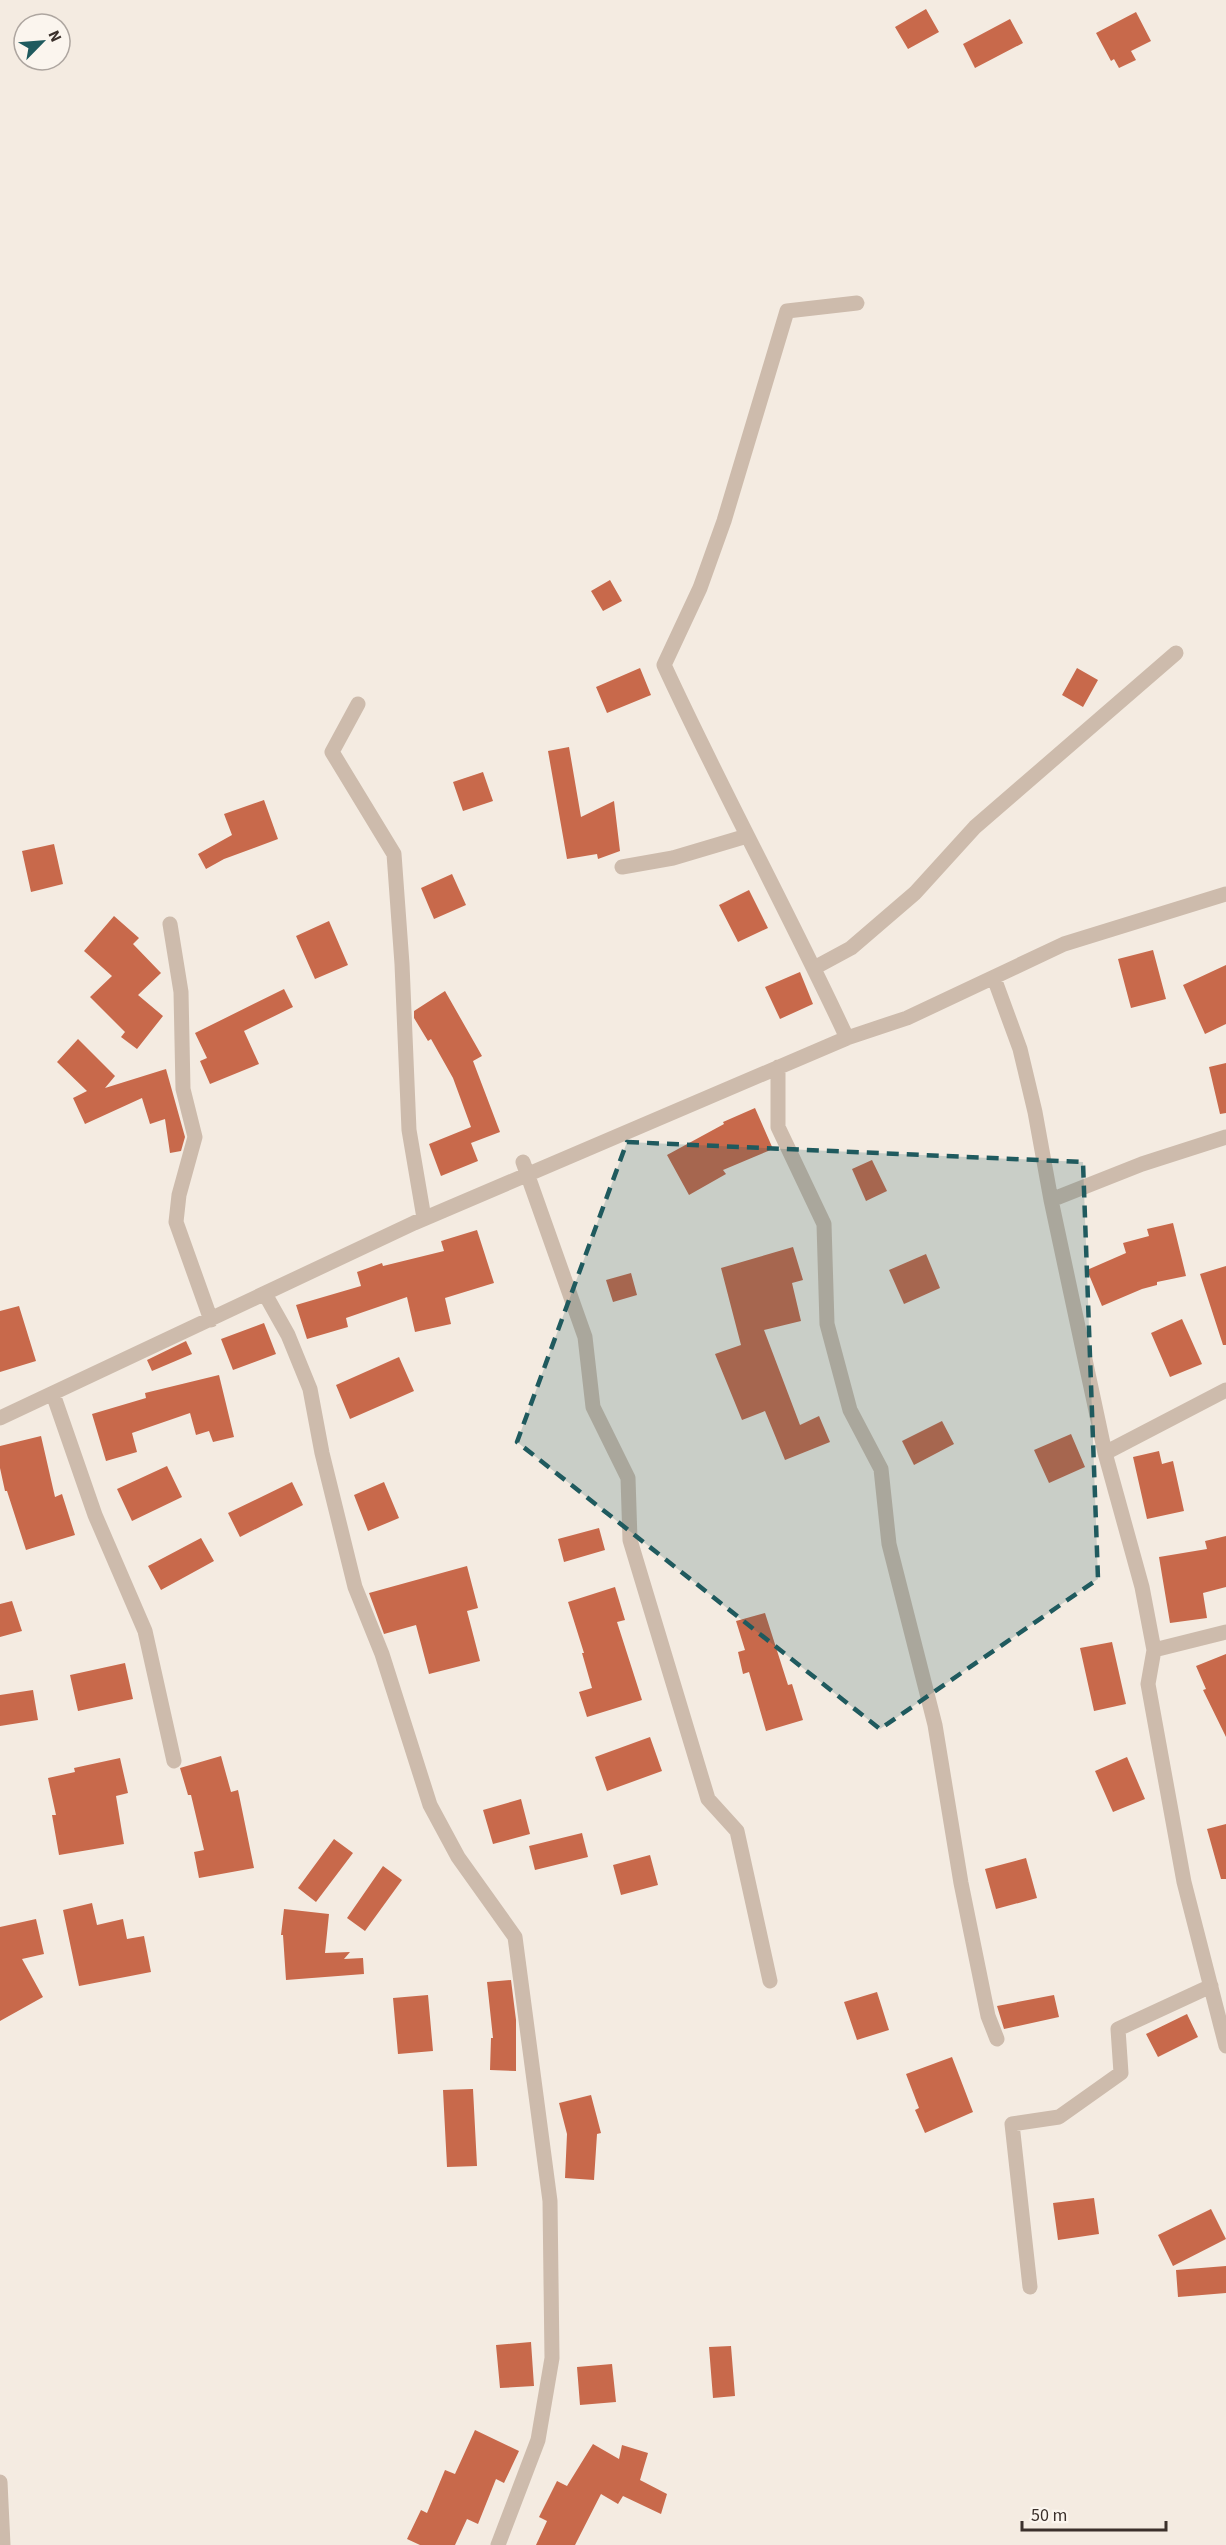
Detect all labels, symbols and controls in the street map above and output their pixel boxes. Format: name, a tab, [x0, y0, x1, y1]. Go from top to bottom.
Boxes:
north arrow	[12, 12, 72, 72]
text: N	[42, 27, 67, 46]
scale bar	[1022, 2494, 1166, 2532]
text: 50 m	[1031, 2503, 1067, 2528]

